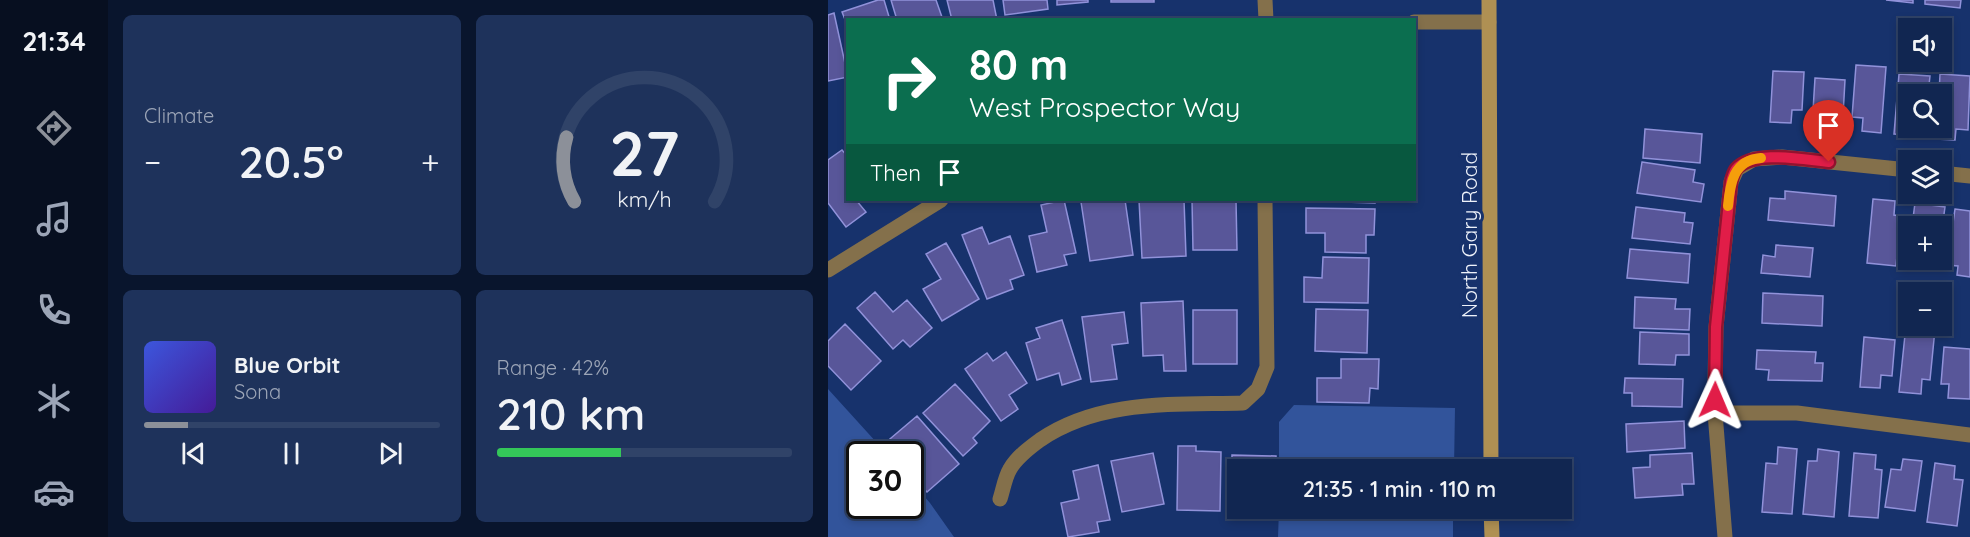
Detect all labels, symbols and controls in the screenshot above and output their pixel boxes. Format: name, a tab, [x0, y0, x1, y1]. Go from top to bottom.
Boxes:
map controls	[1898, 18, 1952, 336]
button: sound	[1898, 18, 1952, 72]
text: 21:34	[22, 24, 86, 58]
text: 80 m	[969, 38, 1068, 91]
icon: right	[870, 42, 948, 120]
button: search	[1898, 84, 1952, 138]
text: West Prospector Way	[969, 90, 1240, 124]
pin	[1803, 100, 1854, 162]
text: Climate	[144, 103, 214, 128]
icon: directions	[33, 107, 75, 149]
icon: arrive	[1812, 109, 1845, 142]
text: 27	[609, 114, 679, 192]
text: 20.5°	[238, 133, 344, 189]
text: −	[144, 141, 161, 182]
text: +	[421, 141, 439, 182]
button: layers	[1898, 150, 1952, 204]
street label: North Gary Road	[1456, 152, 1482, 318]
icon: arrive	[933, 156, 966, 189]
text: Then	[870, 159, 921, 187]
text: km/h	[617, 186, 671, 212]
icon: music	[33, 198, 75, 240]
button: +	[1898, 216, 1952, 270]
button: −	[1898, 282, 1952, 336]
icon: phone	[33, 289, 75, 331]
text: Blue Orbit	[234, 351, 340, 379]
text: Range · 42%	[497, 355, 609, 380]
position arrow	[1683, 368, 1747, 432]
text: Sona	[234, 379, 281, 404]
icon: climate	[33, 380, 75, 422]
text: 210 km	[497, 385, 645, 441]
icon: previous	[177, 437, 210, 470]
icon: pause	[275, 437, 308, 470]
icon: next	[374, 437, 407, 470]
speed limit sign: 30	[846, 441, 924, 519]
icon: car	[33, 471, 75, 513]
text: 21:35 · 1 min · 110 m	[1303, 475, 1496, 503]

